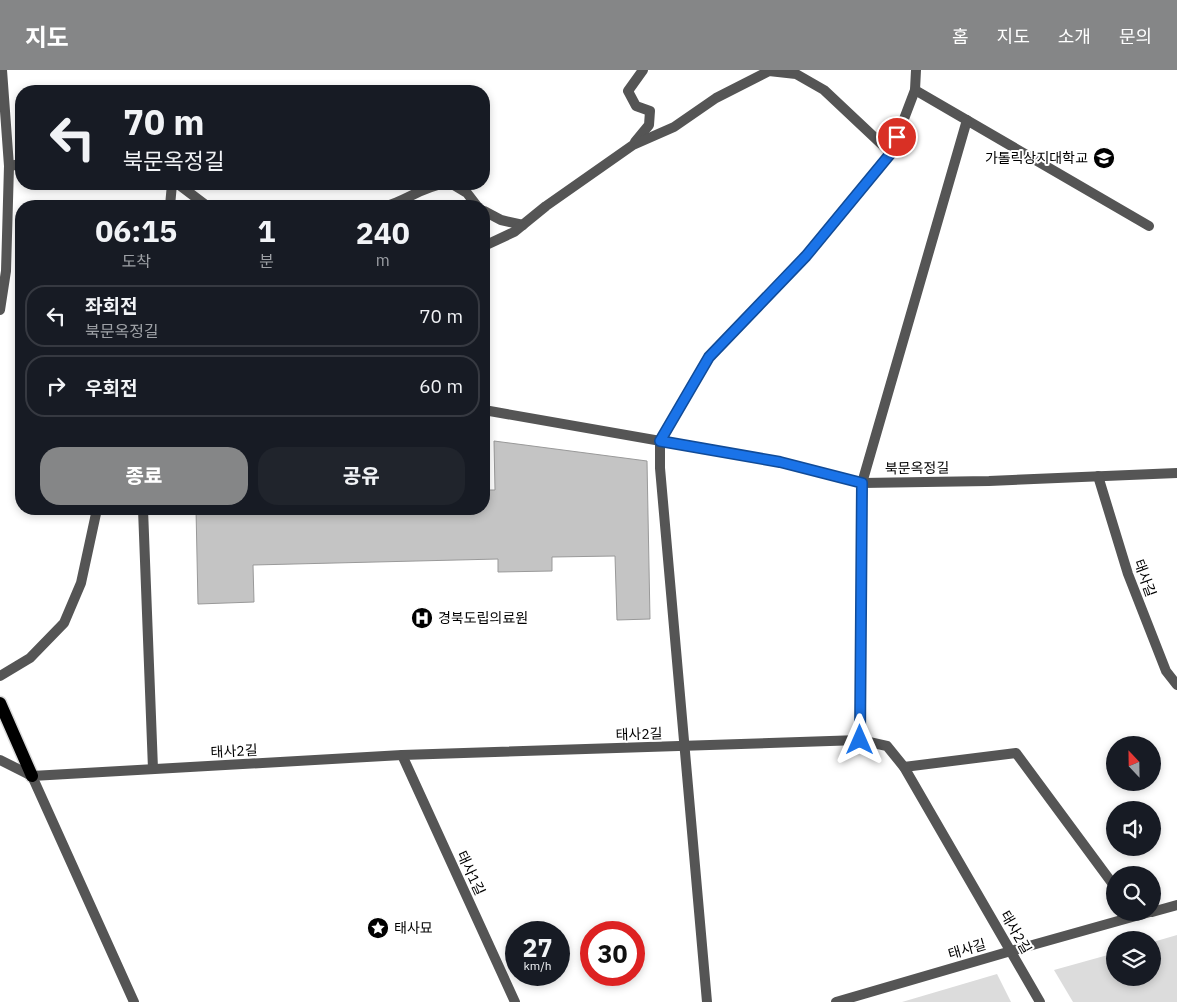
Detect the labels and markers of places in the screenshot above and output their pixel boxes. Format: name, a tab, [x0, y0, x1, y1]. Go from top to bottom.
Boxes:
pin	[876, 116, 918, 158]
school or university icon: 가톨릭상지대학교	[1092, 146, 1116, 170]
place label: 가톨릭상지대학교	[985, 149, 1088, 167]
hospital icon: 경북도립의료원	[410, 606, 434, 630]
place label: 경북도립의료원	[438, 609, 528, 627]
place icon: 태사묘	[366, 916, 390, 940]
place label: 태사묘	[394, 919, 433, 937]

